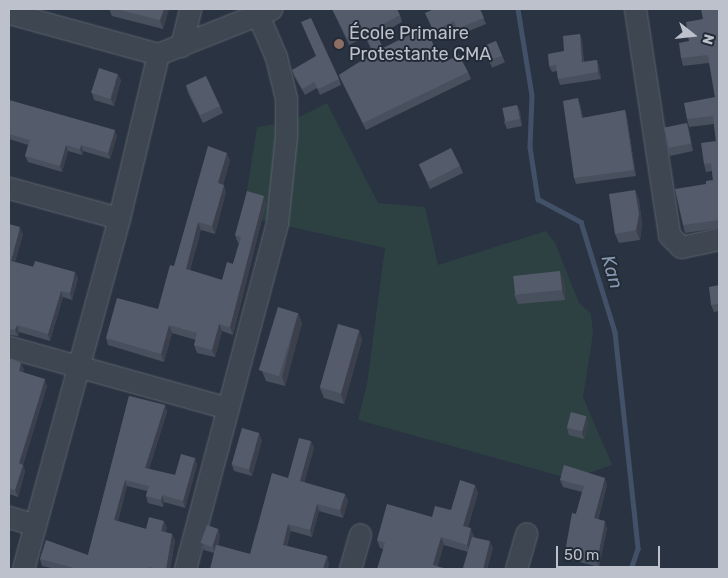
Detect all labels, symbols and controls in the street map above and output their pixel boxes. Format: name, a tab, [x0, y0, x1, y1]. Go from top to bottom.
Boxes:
north arrow	[668, 10, 718, 60]
place label: École Primaire Protestante CMA	[349, 23, 491, 66]
text: N	[698, 32, 717, 46]
marker: École Primaire Protestante CMA	[333, 38, 345, 50]
water label: Kan	[596, 252, 628, 292]
scale bar	[558, 536, 662, 568]
text: 50 m	[564, 546, 599, 564]

